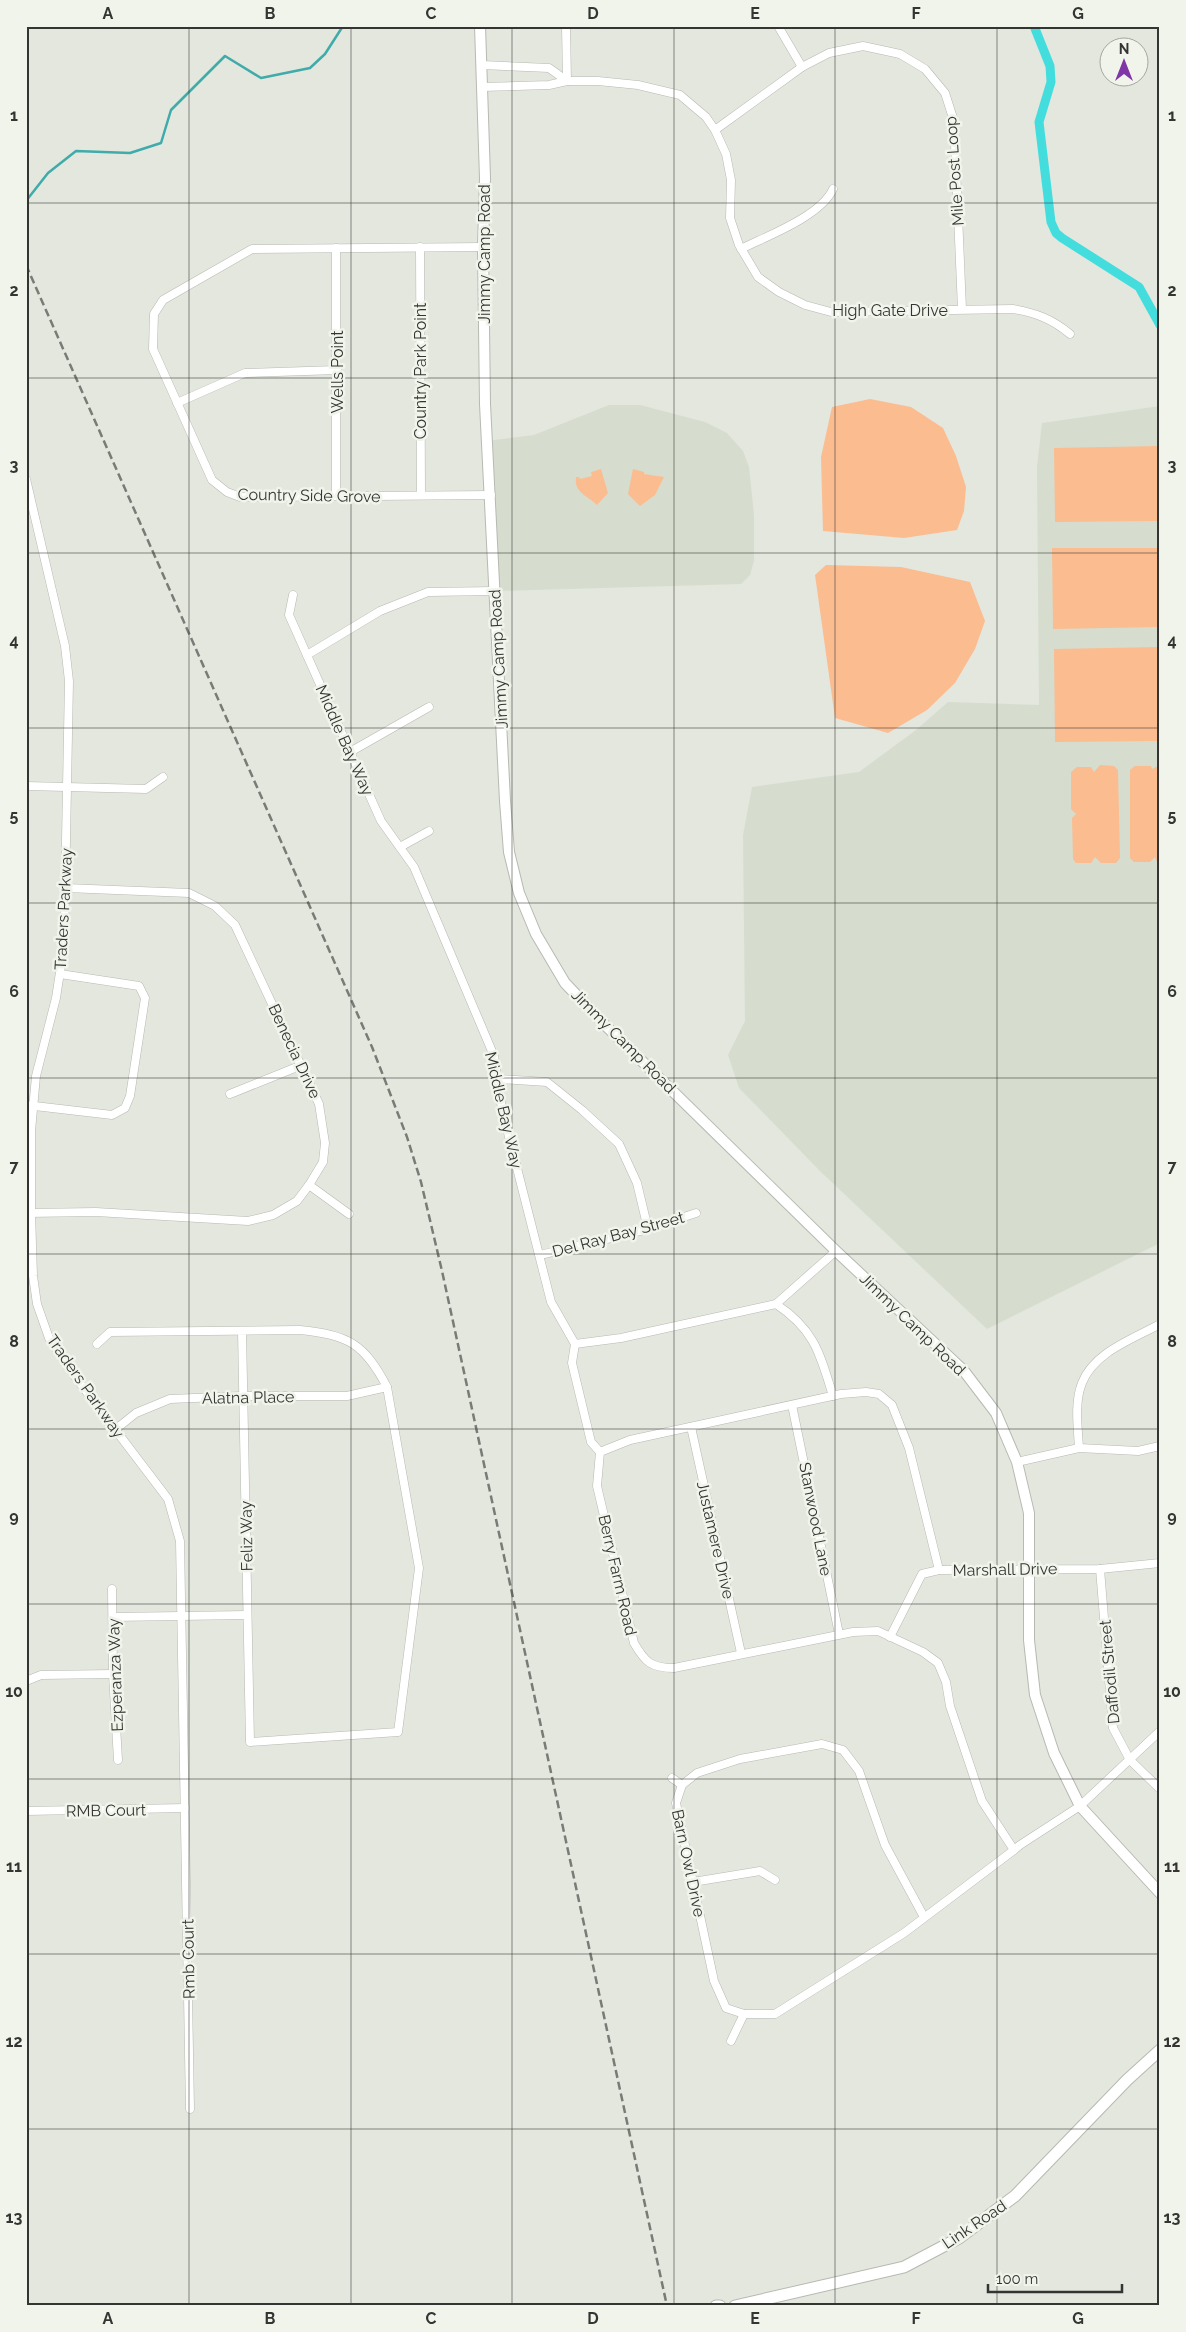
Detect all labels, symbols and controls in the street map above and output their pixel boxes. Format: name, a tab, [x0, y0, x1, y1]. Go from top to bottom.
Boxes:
text: A	[103, 4, 114, 23]
text: B	[265, 4, 276, 23]
text: C	[426, 4, 437, 23]
text: D	[587, 4, 599, 23]
text: E	[750, 4, 760, 23]
text: F	[911, 4, 921, 23]
text: G	[1072, 4, 1084, 23]
north arrow	[1098, 38, 1148, 88]
text: N	[1119, 41, 1129, 57]
text: 1	[10, 106, 18, 125]
text: 1	[1168, 106, 1176, 125]
street label: Mile Post Loop	[941, 115, 968, 226]
street label: Jimmy Camp Road	[475, 184, 494, 324]
text: 2	[9, 281, 19, 300]
text: 2	[1167, 281, 1177, 300]
street label: High Gate Drive	[832, 301, 948, 320]
street label: Country Park Point	[411, 302, 430, 439]
street label: Wells Point	[328, 330, 347, 413]
text: 3	[10, 456, 19, 475]
text: 3	[1168, 456, 1177, 475]
street label: Country Side Grove	[237, 485, 381, 506]
street label: Jimmy Camp Road	[485, 589, 512, 729]
text: 4	[9, 631, 19, 650]
text: 4	[1167, 631, 1177, 650]
street label: Middle Bay Way	[312, 682, 378, 799]
text: 5	[10, 806, 19, 825]
text: 5	[1168, 806, 1177, 825]
street label: Traders Parkway	[51, 847, 76, 970]
text: 6	[9, 982, 19, 1001]
text: 6	[1167, 982, 1177, 1001]
street label: Jimmy Camp Road	[568, 985, 680, 1097]
street label: Benecia Drive	[264, 1001, 325, 1101]
street label: Middle Bay Way	[481, 1050, 526, 1171]
text: 7	[10, 1157, 19, 1176]
text: 7	[1168, 1157, 1177, 1176]
street label: Del Ray Bay Street	[550, 1208, 687, 1261]
street label: Jimmy Camp Road	[856, 1269, 969, 1380]
street label: Traders Parkway	[43, 1331, 129, 1442]
text: 8	[9, 1332, 19, 1351]
text: 8	[1167, 1332, 1177, 1351]
street label: Alatna Place	[202, 1387, 294, 1408]
street label: Stanwood Lane	[795, 1461, 836, 1578]
street label: Justamere Drive	[693, 1479, 738, 1601]
street label: Feliz Way	[236, 1500, 257, 1571]
text: 9	[9, 1507, 19, 1526]
text: 9	[1167, 1507, 1177, 1526]
street label: Berry Farm Road	[594, 1513, 641, 1637]
street label: Marshall Drive	[953, 1559, 1057, 1580]
street label: Ezperanza Way	[104, 1618, 127, 1732]
street label: Daffodil Street	[1095, 1619, 1124, 1725]
text: 10	[5, 1682, 23, 1701]
text: 10	[1163, 1682, 1181, 1701]
street label: RMB Court	[66, 1800, 147, 1821]
street label: Barn Owl Drive	[668, 1808, 709, 1919]
text: 11	[6, 1857, 22, 1876]
text: 11	[1164, 1857, 1180, 1876]
street label: Rmb Court	[178, 1918, 199, 1999]
text: 12	[6, 2032, 22, 2051]
text: 12	[1164, 2032, 1180, 2051]
street label: Link Road	[939, 2196, 1010, 2253]
text: 13	[6, 2208, 22, 2227]
text: 13	[1164, 2208, 1180, 2227]
scale bar	[988, 2262, 1122, 2294]
text: 100 m	[996, 2270, 1038, 2288]
text: A	[103, 2309, 114, 2328]
text: B	[265, 2309, 276, 2328]
text: C	[426, 2309, 437, 2328]
text: D	[587, 2309, 599, 2328]
text: E	[750, 2309, 760, 2328]
text: F	[911, 2309, 921, 2328]
text: G	[1072, 2309, 1084, 2328]

